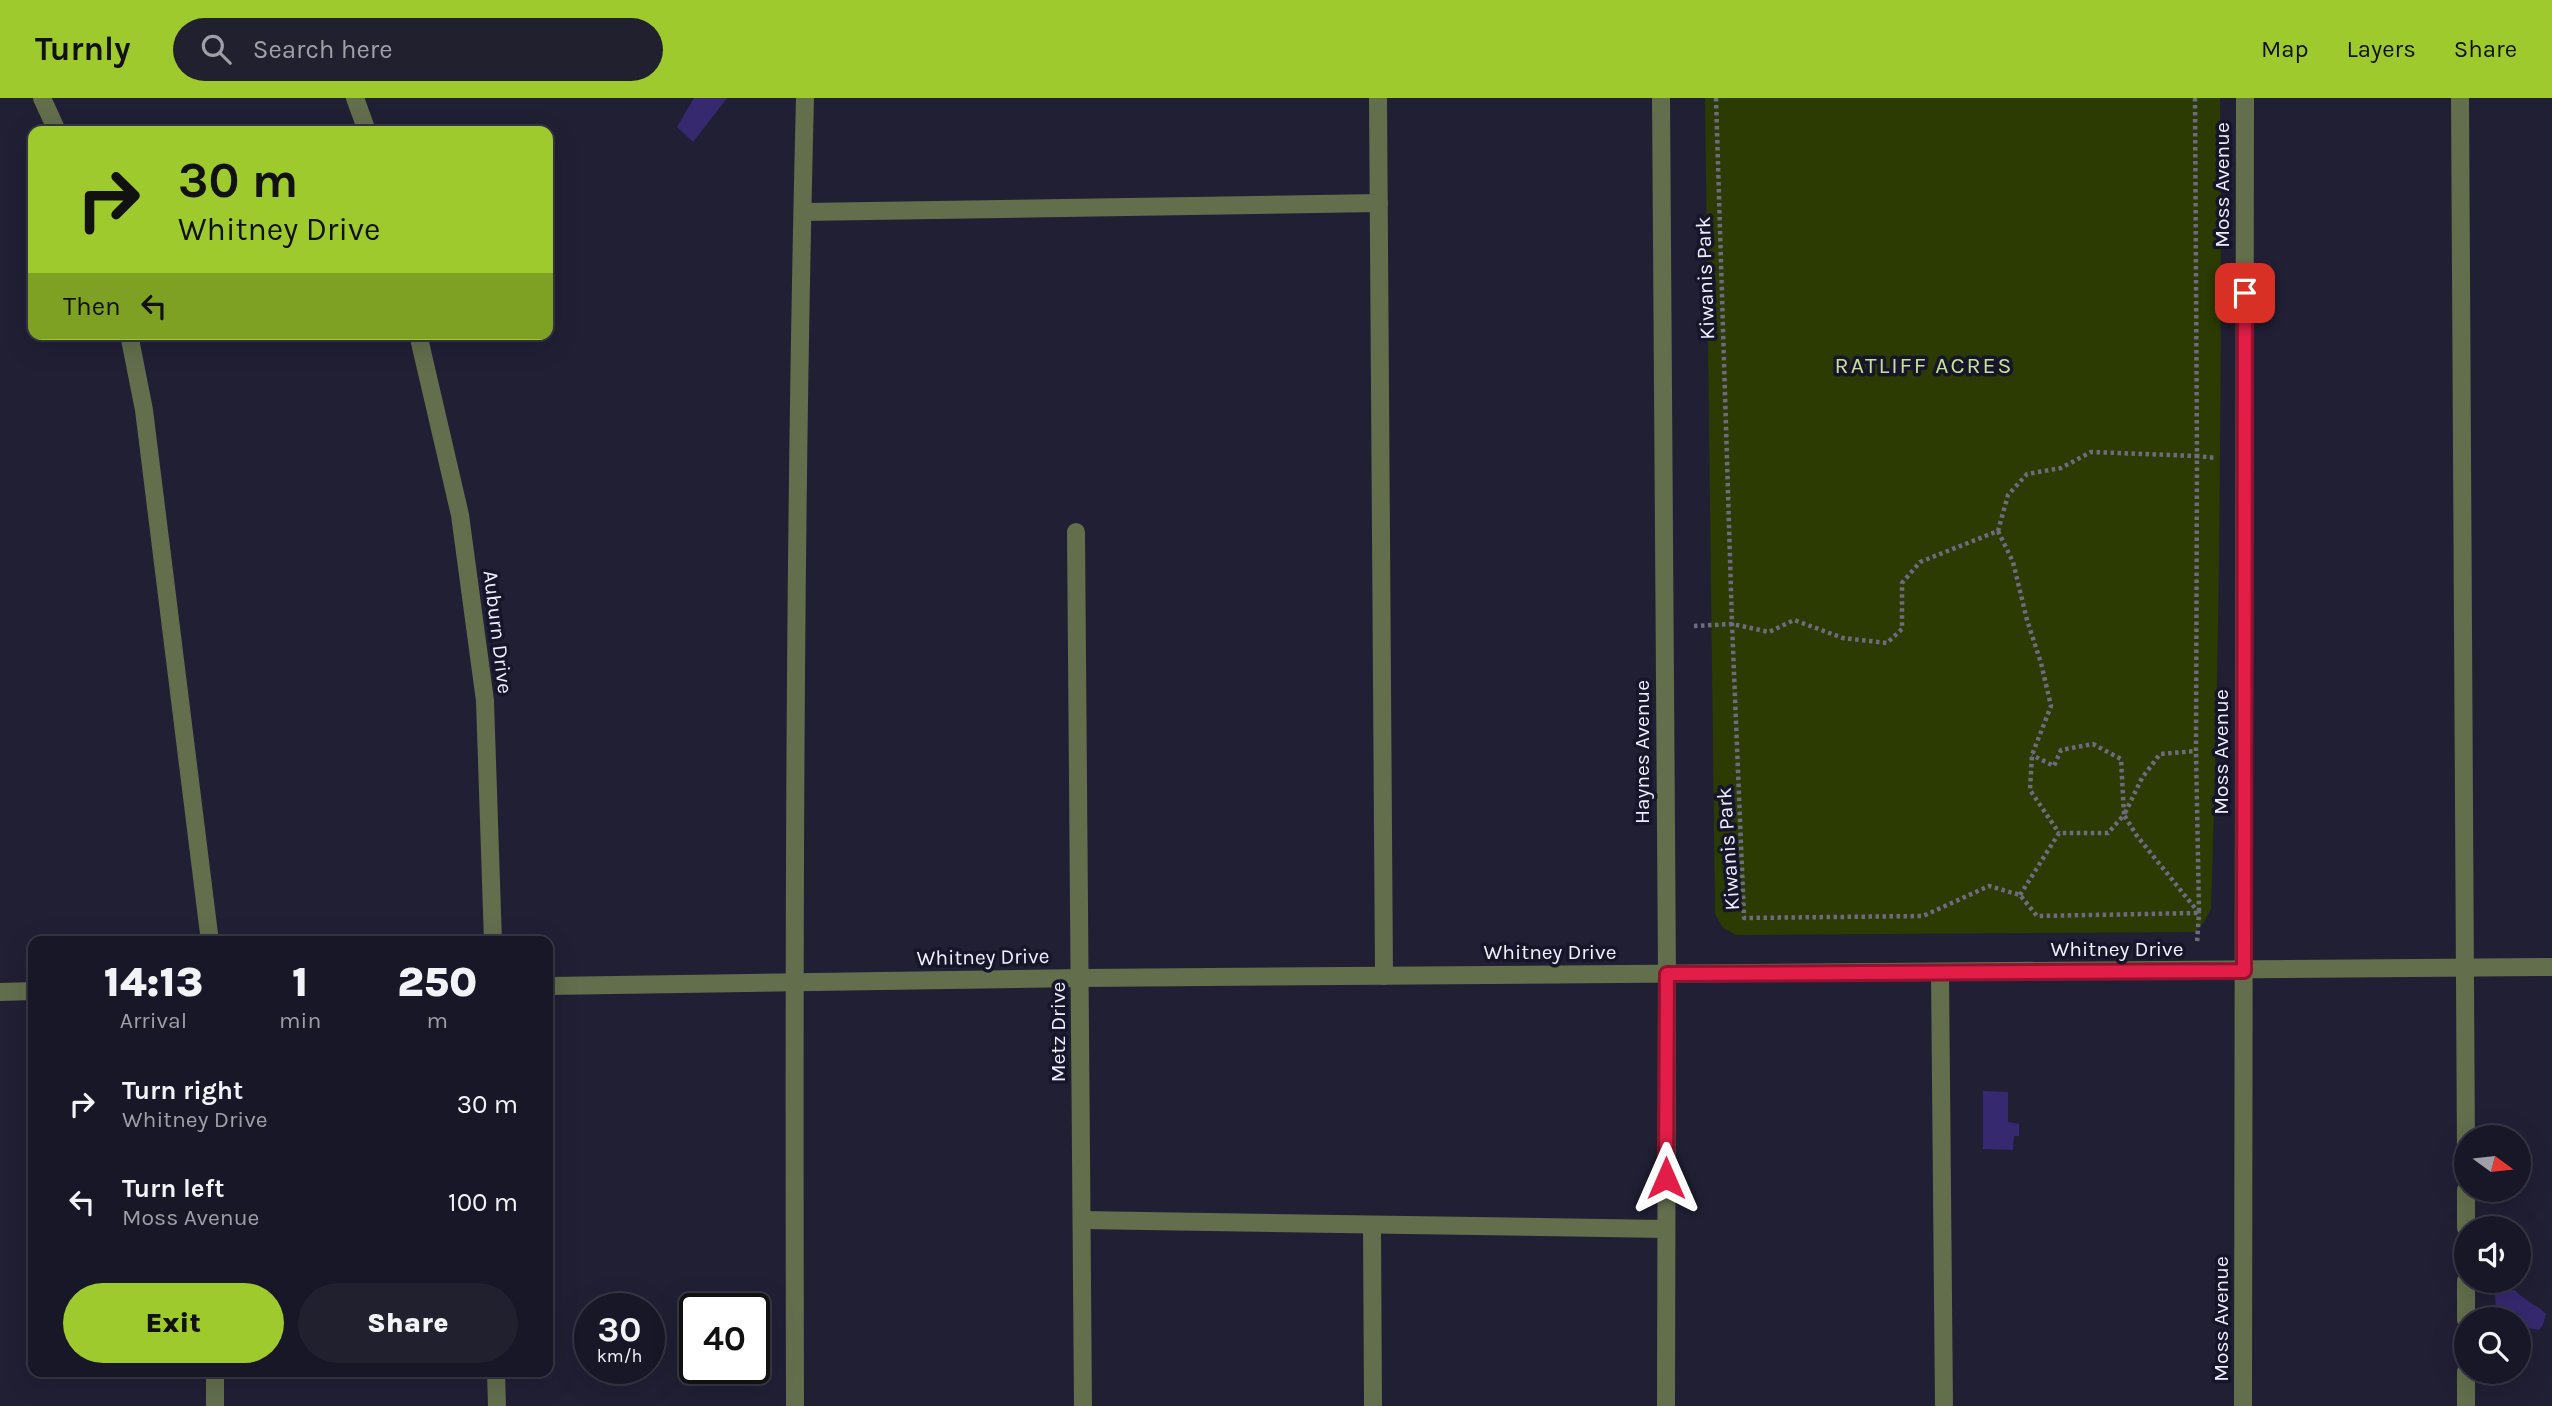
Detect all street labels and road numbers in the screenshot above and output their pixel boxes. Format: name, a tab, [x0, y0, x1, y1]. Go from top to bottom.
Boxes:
street label: Moss Avenue	[2210, 122, 2234, 248]
street label: Kiwanis Park	[1691, 216, 1719, 340]
street label: Auburn Drive	[479, 569, 517, 695]
street label: Haynes Avenue	[1630, 680, 1654, 824]
street label: Moss Avenue	[2209, 689, 2233, 815]
street label: Kiwanis Park	[1712, 786, 1744, 911]
street label: Whitney Drive	[2051, 937, 2183, 961]
street label: Whitney Drive	[1484, 940, 1616, 964]
street label: Whitney Drive	[916, 944, 1050, 970]
street label: Metz Drive	[1046, 982, 1070, 1082]
street label: Moss Avenue	[2209, 1256, 2233, 1382]

